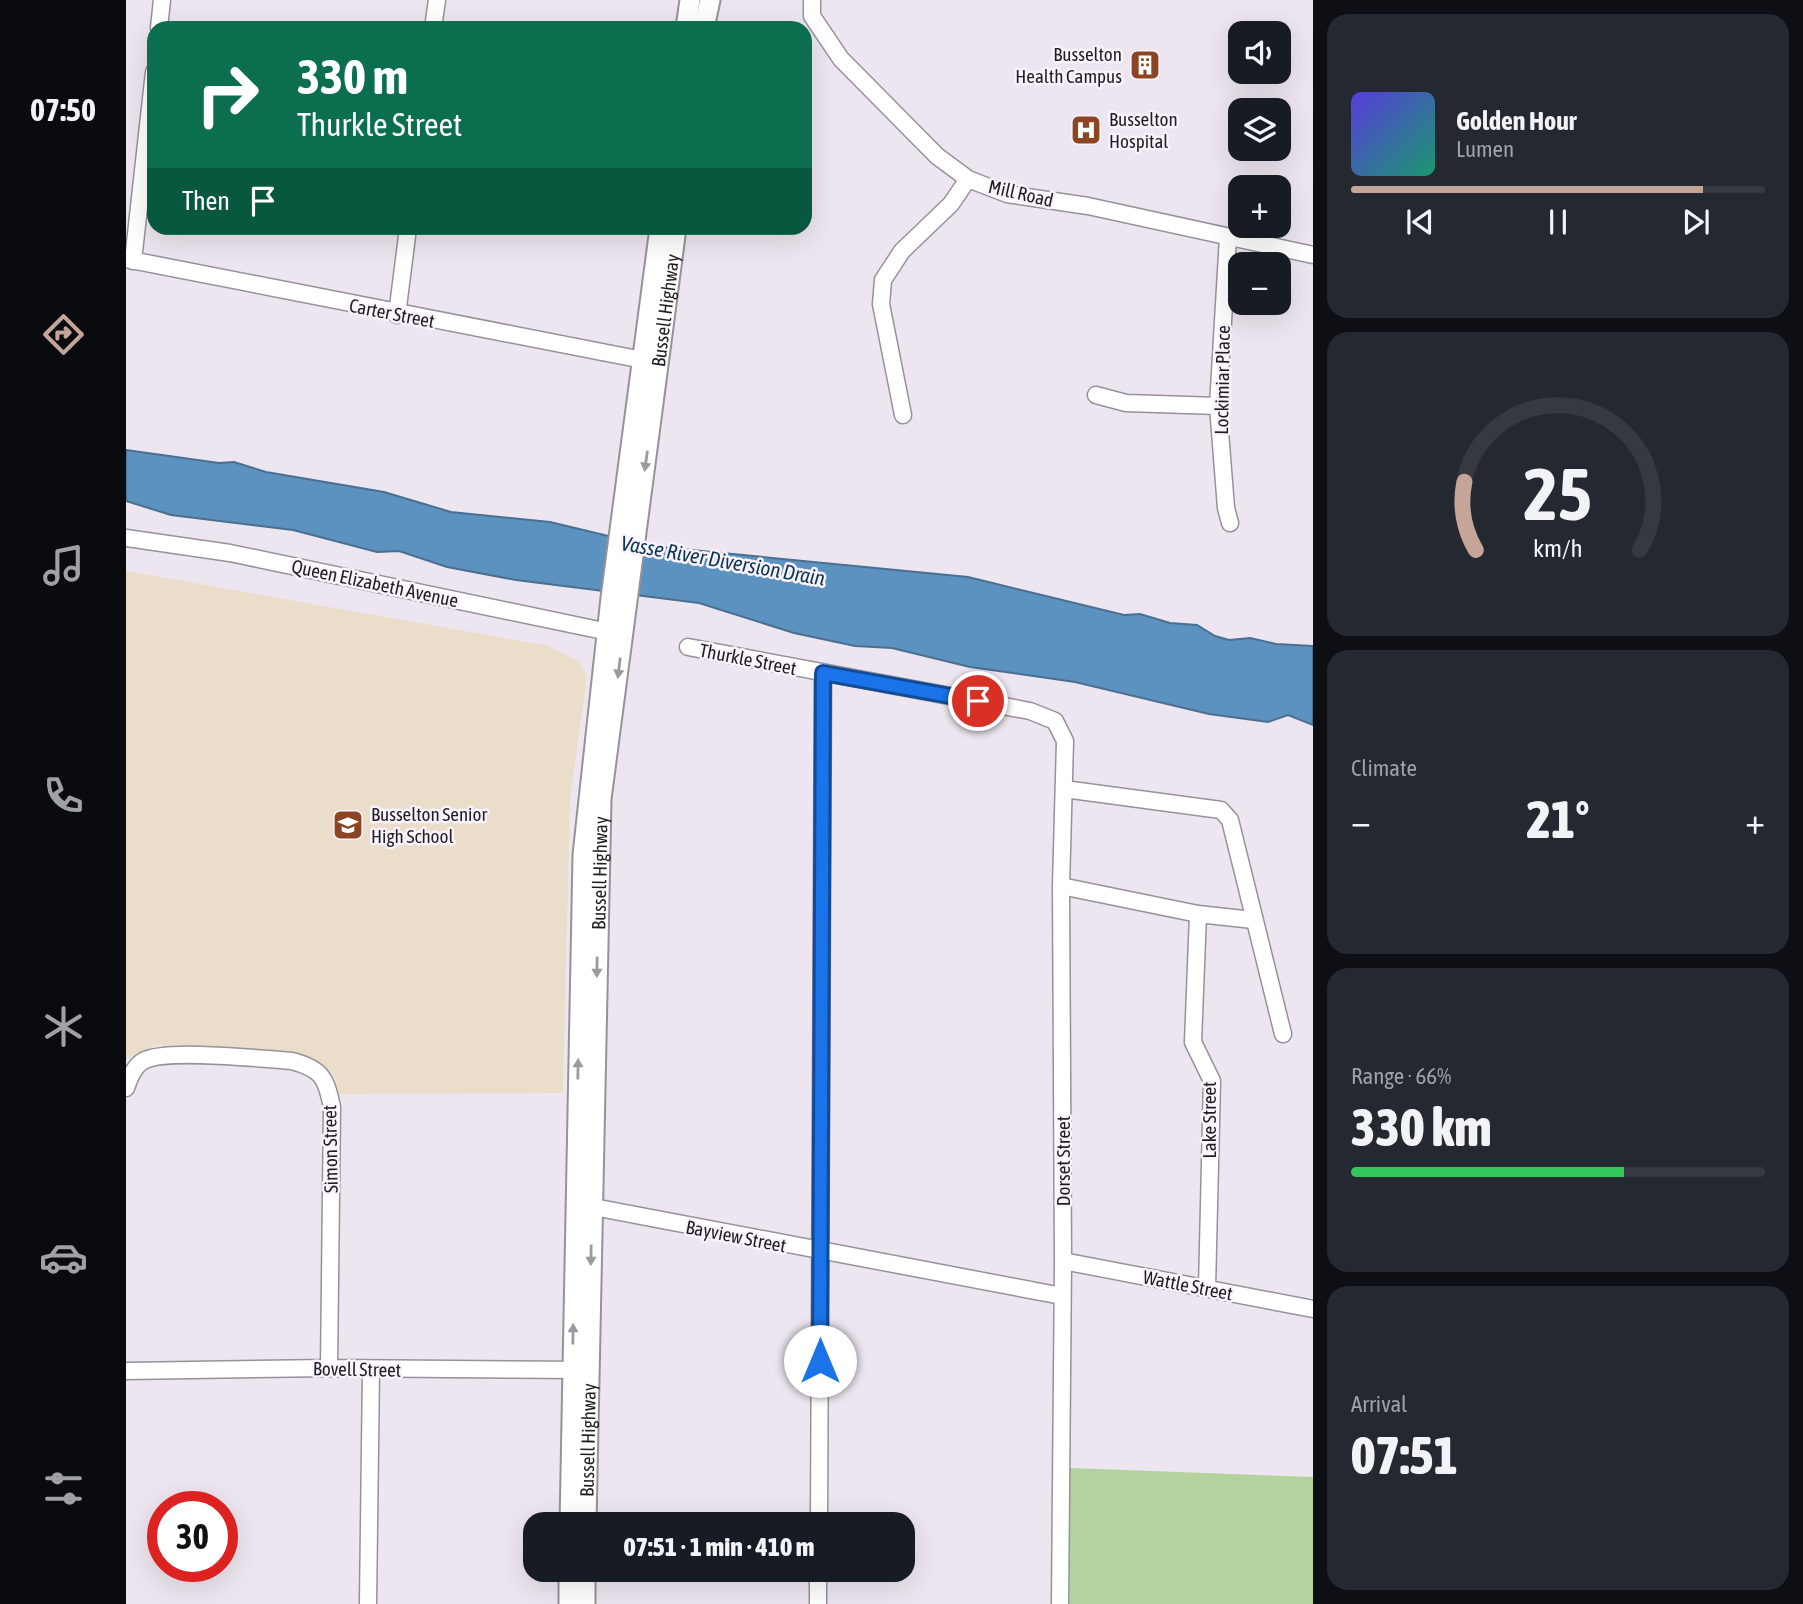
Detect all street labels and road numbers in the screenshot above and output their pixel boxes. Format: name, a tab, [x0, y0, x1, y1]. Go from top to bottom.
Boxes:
street label: Mill Road	[986, 175, 1056, 211]
street label: Bussell Highway	[647, 252, 684, 368]
street label: Carter Street	[347, 294, 437, 332]
street label: Lockimiar Place	[1210, 325, 1234, 435]
street label: Queen Elizabeth Avenue	[290, 555, 460, 611]
street label: Thurkle Street	[698, 639, 798, 679]
street label: Bussell Highway	[587, 816, 612, 930]
street label: Lake Street	[1198, 1081, 1220, 1159]
street label: Simon Street	[318, 1105, 342, 1193]
street label: Dorset Street	[1052, 1116, 1074, 1206]
street label: Bayview Street	[684, 1215, 788, 1257]
street label: Wattle Street	[1141, 1266, 1235, 1304]
street label: Bovell Street	[313, 1357, 401, 1381]
street label: Bussell Highway	[576, 1383, 600, 1497]

